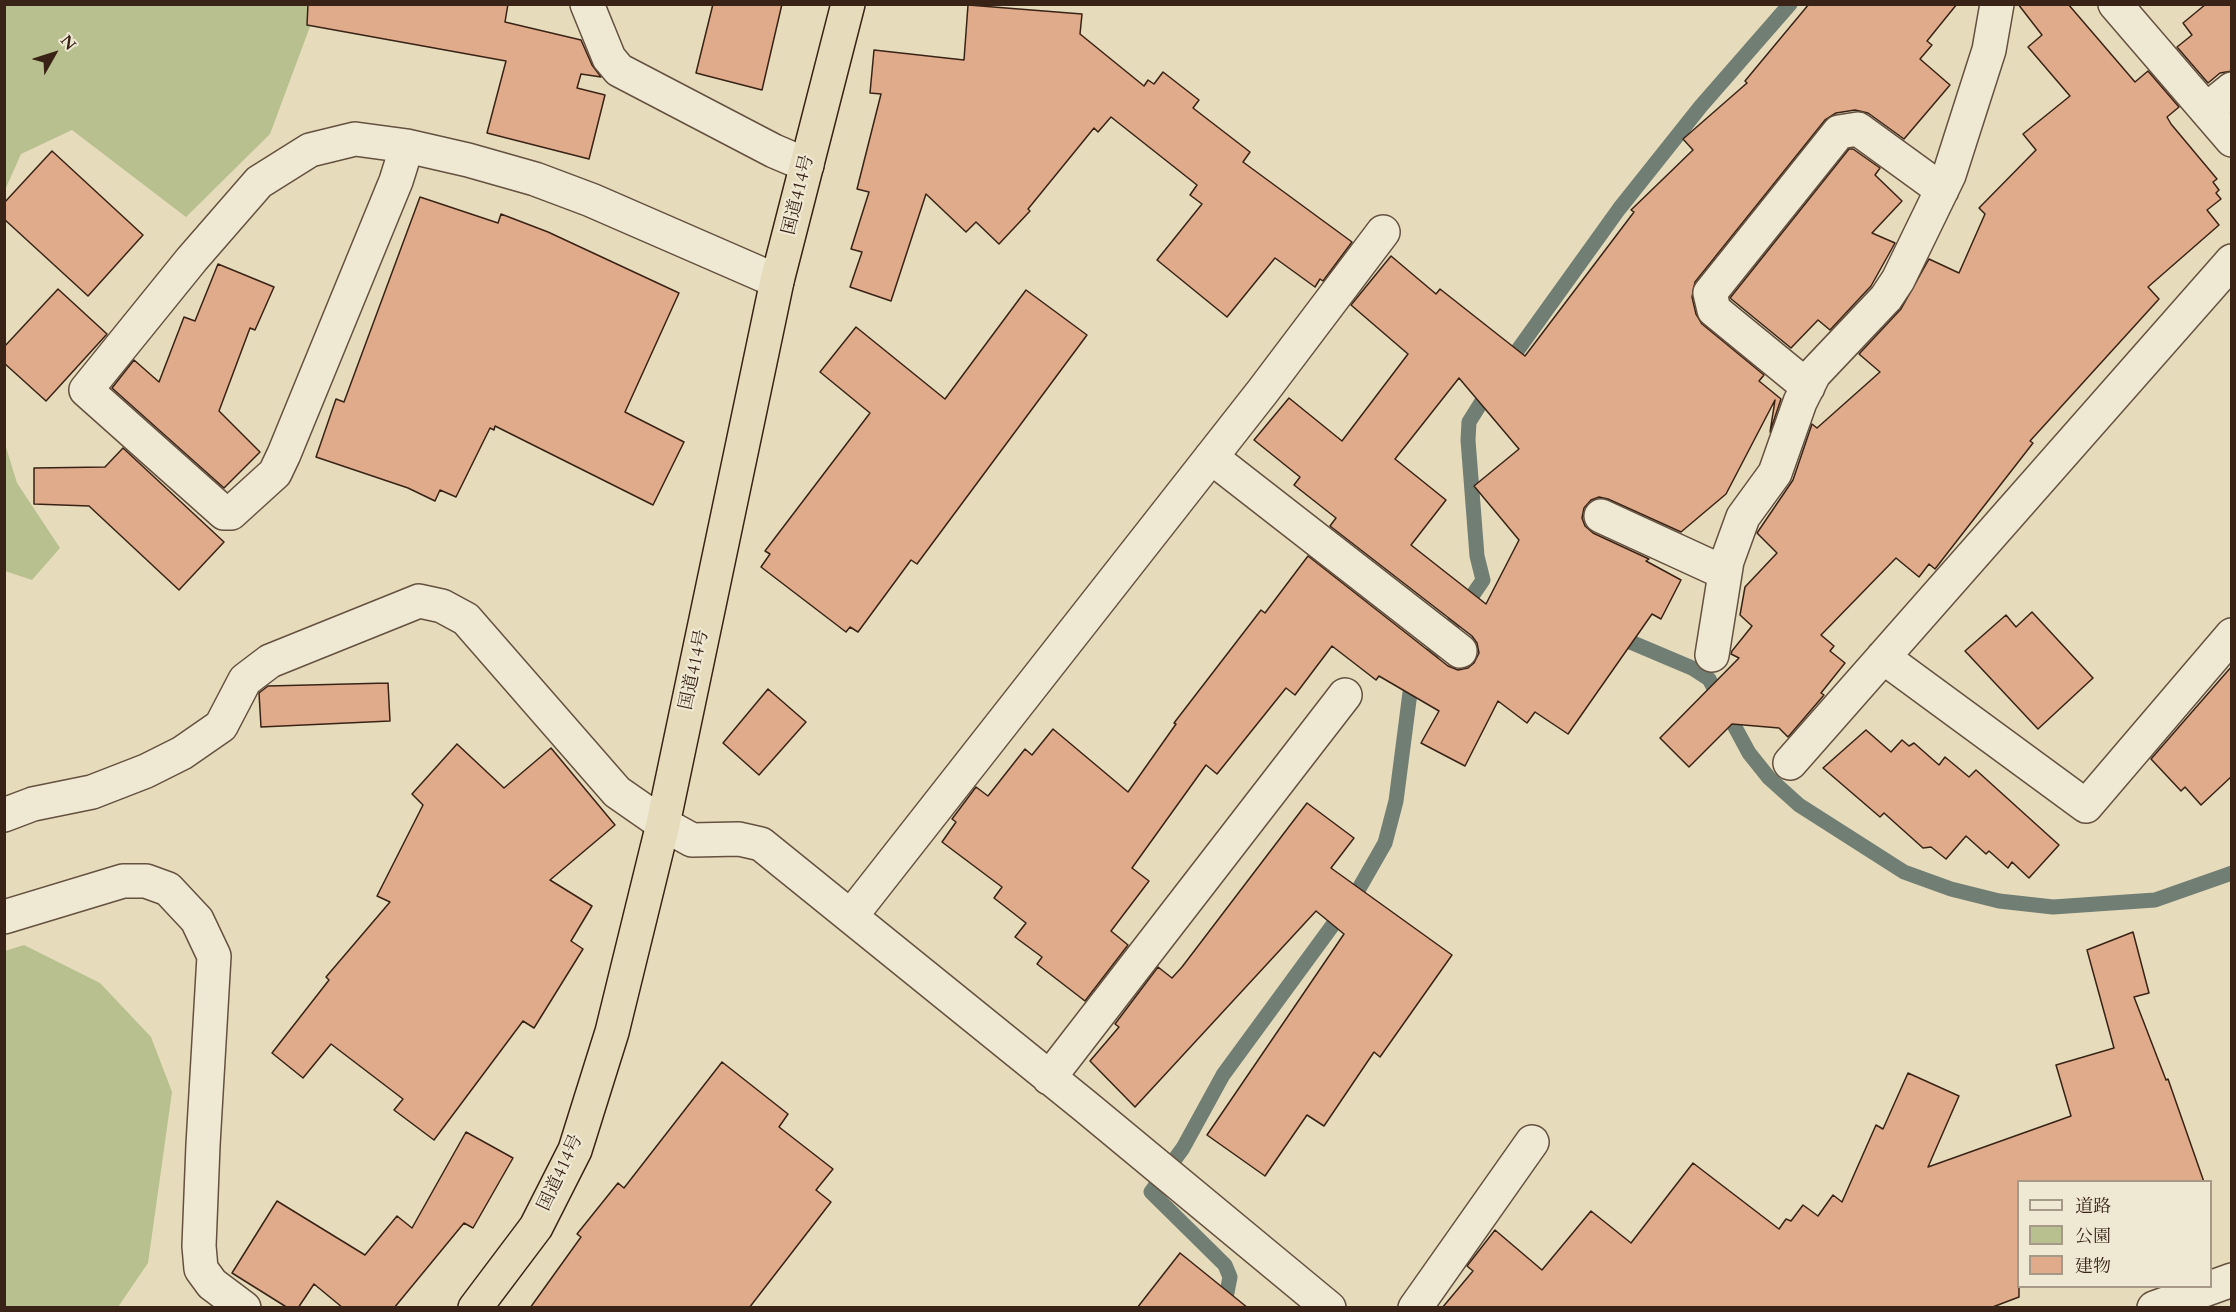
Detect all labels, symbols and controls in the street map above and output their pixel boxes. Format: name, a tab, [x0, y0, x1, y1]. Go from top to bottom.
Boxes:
north arrow	[24, 24, 84, 84]
text: N	[55, 30, 81, 55]
street label: 国道414号	[779, 153, 819, 237]
street label: 国道414号	[676, 628, 714, 712]
street label: 国道414号	[534, 1131, 588, 1215]
legend	[2017, 1180, 2212, 1288]
text: 道路	[2075, 1194, 2111, 1219]
text: 公園	[2075, 1224, 2111, 1249]
text: 建物	[2075, 1254, 2111, 1279]

